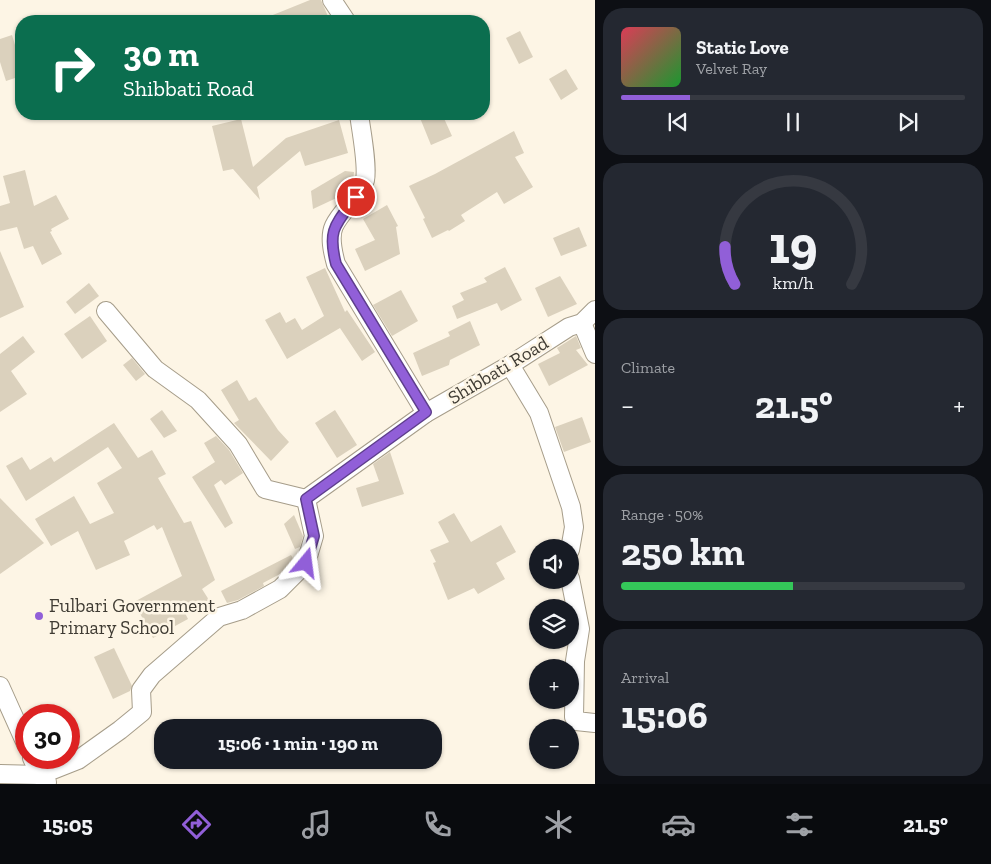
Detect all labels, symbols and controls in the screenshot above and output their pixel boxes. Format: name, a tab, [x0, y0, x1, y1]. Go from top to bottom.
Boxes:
text: 30 m	[123, 33, 199, 75]
icon: right	[40, 35, 105, 100]
text: Static Love	[696, 36, 789, 59]
text: Velvet Ray	[696, 59, 767, 78]
text: Shibbati Road	[123, 75, 254, 102]
icon: previous	[664, 108, 692, 136]
icon: pause	[779, 108, 807, 136]
icon: next	[894, 108, 922, 136]
pin	[335, 176, 377, 218]
icon: arrive	[342, 183, 370, 211]
text: 19	[769, 214, 817, 276]
text: km/h	[773, 272, 813, 294]
street label: Shibbati Road	[444, 331, 553, 409]
text: Climate	[621, 358, 675, 377]
text: 21.5°	[755, 382, 833, 428]
text: −	[621, 389, 634, 422]
text: +	[953, 389, 965, 422]
text: Range · 50%	[621, 505, 703, 524]
text: 250 km	[621, 529, 745, 575]
position arrow	[279, 536, 331, 588]
map controls	[529, 539, 579, 769]
button: sound	[529, 539, 579, 589]
place label: Fulbari Government Primary School	[49, 594, 215, 639]
button: layers	[529, 599, 579, 649]
marker: Fulbari Government Primary School	[33, 610, 45, 622]
button: +	[529, 659, 579, 709]
text: Arrival	[621, 668, 669, 687]
text: 15:06	[621, 692, 708, 738]
speed limit sign: 30	[15, 704, 80, 769]
button: −	[529, 719, 579, 769]
text: 15:06 · 1 min · 190 m	[218, 732, 378, 755]
icon: directions	[179, 807, 214, 842]
icon: music	[299, 807, 334, 842]
icon: phone	[420, 807, 455, 842]
icon: climate	[541, 807, 576, 842]
icon: car	[661, 807, 696, 842]
icon: filters	[782, 807, 817, 842]
text: 15:05	[43, 811, 93, 838]
text: 21.5°	[903, 811, 948, 838]

